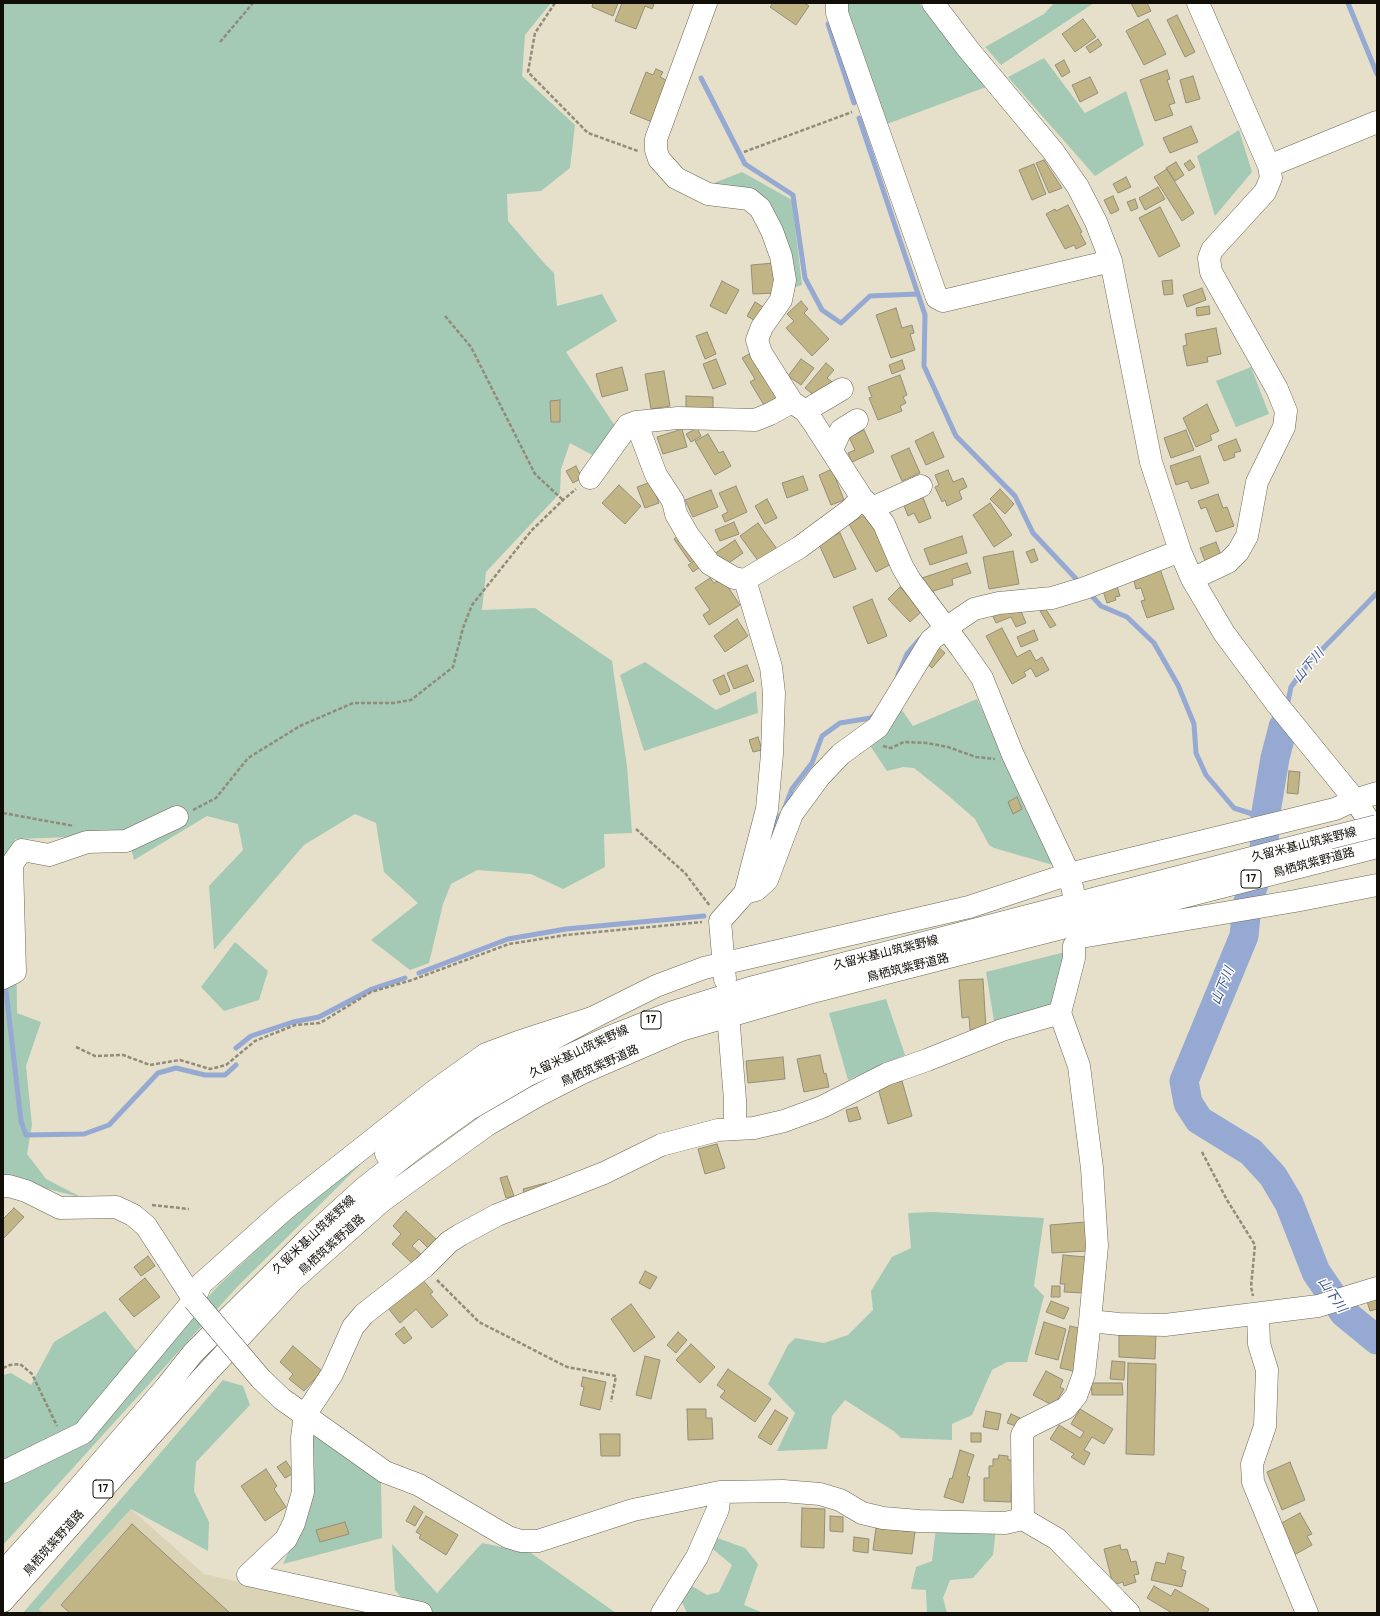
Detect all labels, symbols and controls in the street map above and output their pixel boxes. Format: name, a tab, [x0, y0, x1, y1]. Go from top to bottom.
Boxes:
water label: 山下川	[1290, 646, 1328, 686]
street label: 久留米基山筑紫野線	[1250, 825, 1358, 865]
street label: 鳥栖筑紫野道路	[1272, 845, 1356, 881]
road number: 17	[1241, 870, 1261, 888]
street label: 久留米基山筑紫野線	[832, 933, 940, 973]
street label: 鳥栖筑紫野道路	[866, 951, 950, 985]
water label: 山下川	[1208, 965, 1238, 1007]
road number: 17	[641, 1011, 661, 1029]
street label: 久留米基山筑紫野線	[527, 1023, 631, 1081]
street label: 鳥栖筑紫野道路	[559, 1042, 641, 1090]
street label: 久留米基山筑紫野線	[270, 1193, 358, 1277]
street label: 鳥栖筑紫野道路	[296, 1212, 368, 1278]
water label: 山下川	[1314, 1275, 1350, 1315]
road number: 17	[93, 1480, 113, 1498]
street label: 鳥栖筑紫野道路	[21, 1507, 87, 1579]

